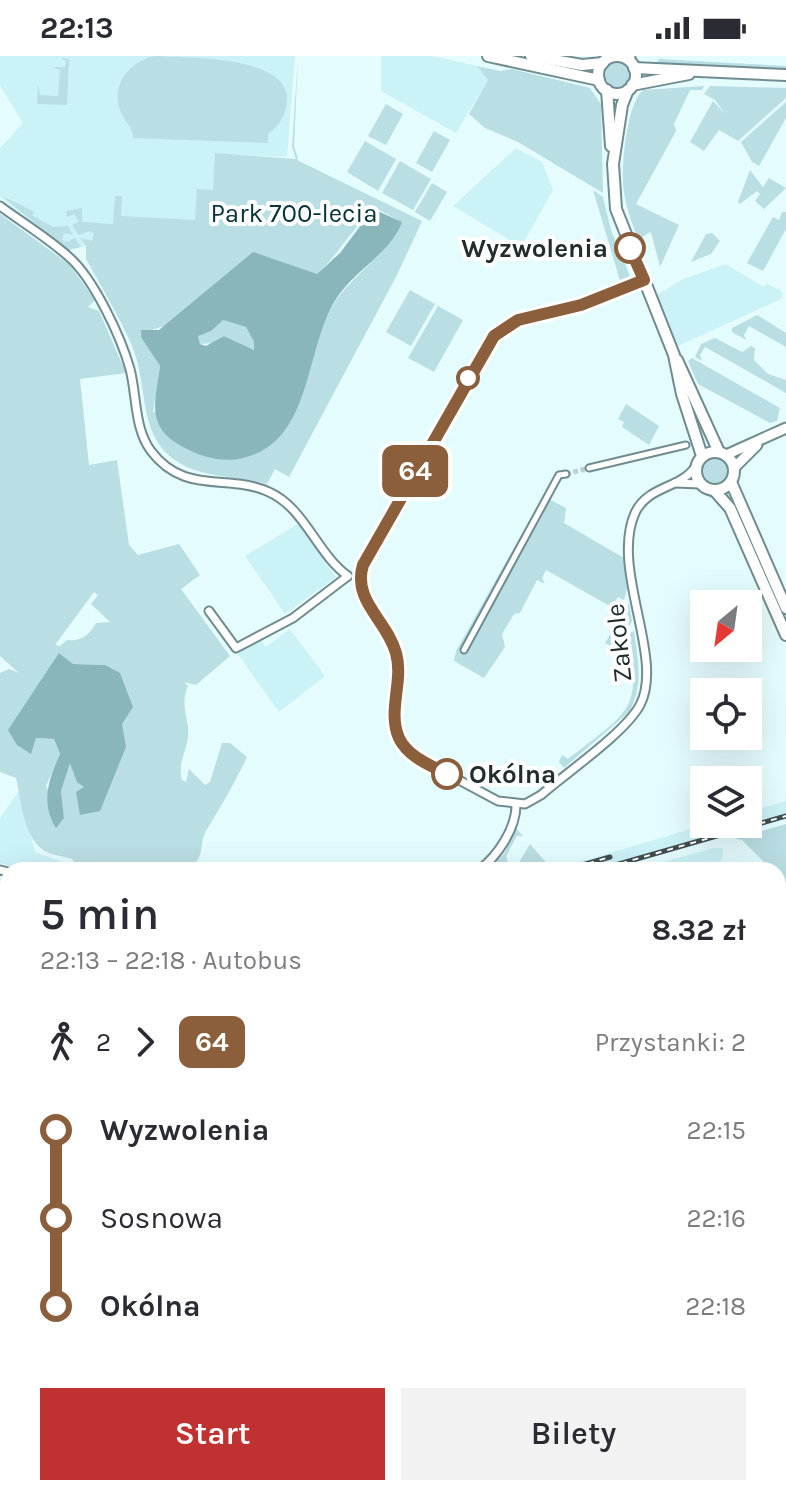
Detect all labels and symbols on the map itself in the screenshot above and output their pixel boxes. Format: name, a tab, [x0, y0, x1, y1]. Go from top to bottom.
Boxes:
park label: Park 700-lecia	[210, 198, 378, 229]
place label: Wyzwolenia	[461, 233, 608, 264]
marker: Wyzwolenia	[615, 233, 645, 263]
unlabelled marker	[457, 367, 479, 389]
line badge: 64	[379, 445, 451, 497]
north arrow	[690, 590, 762, 662]
street label: Zakole	[599, 602, 639, 684]
marker: Okólna	[432, 759, 462, 789]
place label: Okólna	[469, 759, 556, 790]

